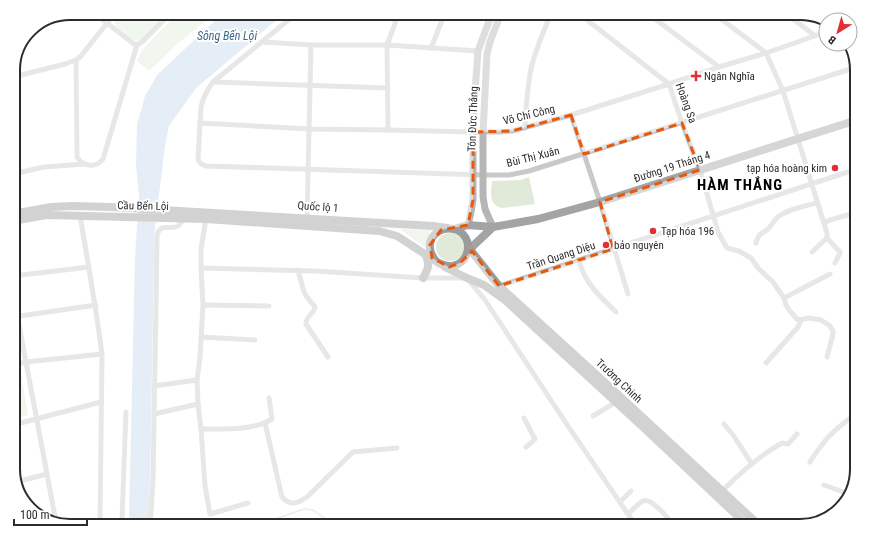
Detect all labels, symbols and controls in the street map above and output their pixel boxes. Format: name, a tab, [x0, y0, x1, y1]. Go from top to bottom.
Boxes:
north arrow	[818, 12, 858, 52]
water label: Sông Bến Lội	[197, 29, 257, 43]
text: B	[826, 33, 839, 47]
place label: Ngân Nghĩa	[704, 70, 755, 83]
marker: Ngân Nghĩa	[691, 71, 701, 81]
street label: Hoàng Sa	[673, 81, 699, 125]
street label: Tôn Đức Thắng	[465, 86, 481, 152]
street label: Võ Chí Công	[502, 102, 556, 128]
street label: Bùi Thị Xuân	[505, 144, 561, 170]
street label: Đường 19 Tháng 4	[632, 148, 712, 185]
place label: tạp hóa hoàng kim	[747, 162, 827, 175]
marker: tạp hóa hoàng kim	[830, 163, 840, 173]
district label: HÀM THẮNG	[697, 175, 783, 194]
street label: Cầu Bến Lội	[117, 199, 169, 213]
street label: Quốc lộ 1	[297, 199, 339, 215]
place label: Tạp hóa 196	[661, 225, 714, 238]
marker: Tạp hóa 196	[648, 226, 658, 236]
street label: Trần Quang Diệu	[525, 239, 597, 273]
place label: bảo nguyên	[614, 239, 664, 252]
marker: bảo nguyên	[601, 240, 611, 250]
street label: Trường Chinh	[593, 356, 645, 406]
scale bar	[14, 501, 87, 527]
text: 100 m	[20, 508, 50, 522]

